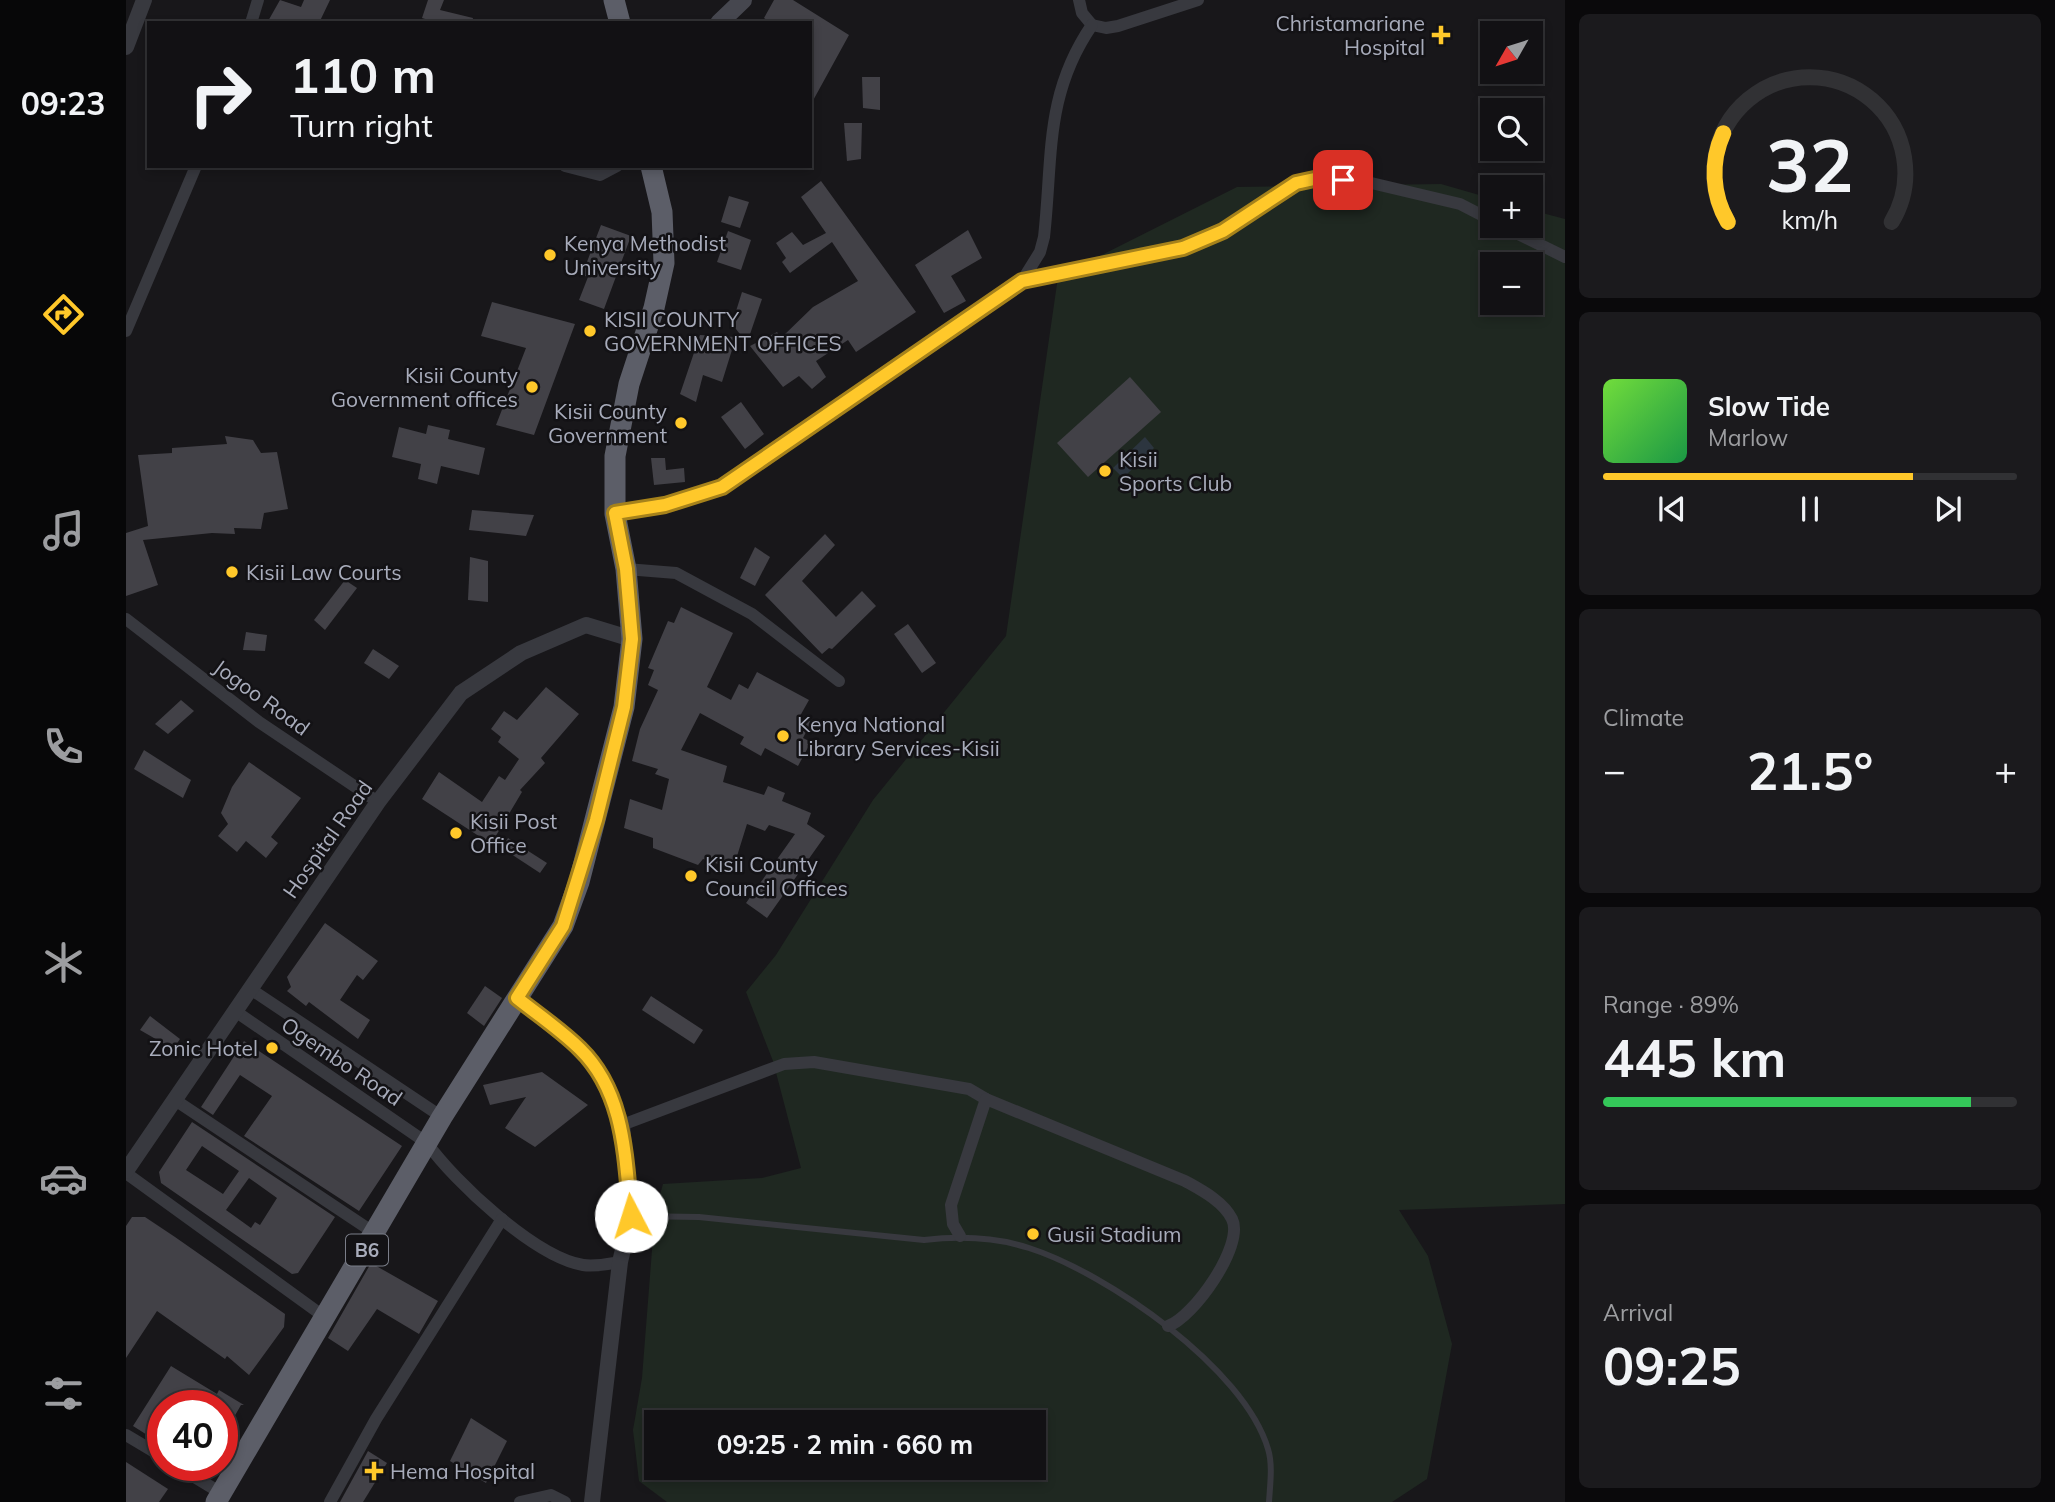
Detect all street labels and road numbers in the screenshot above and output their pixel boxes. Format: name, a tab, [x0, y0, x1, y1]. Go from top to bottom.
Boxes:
street label: Jogoo Road	[209, 653, 315, 741]
street label: Hospital Road	[277, 775, 377, 903]
street label: Ogembo Road	[277, 1011, 407, 1111]
road number: B6	[346, 1234, 388, 1266]

